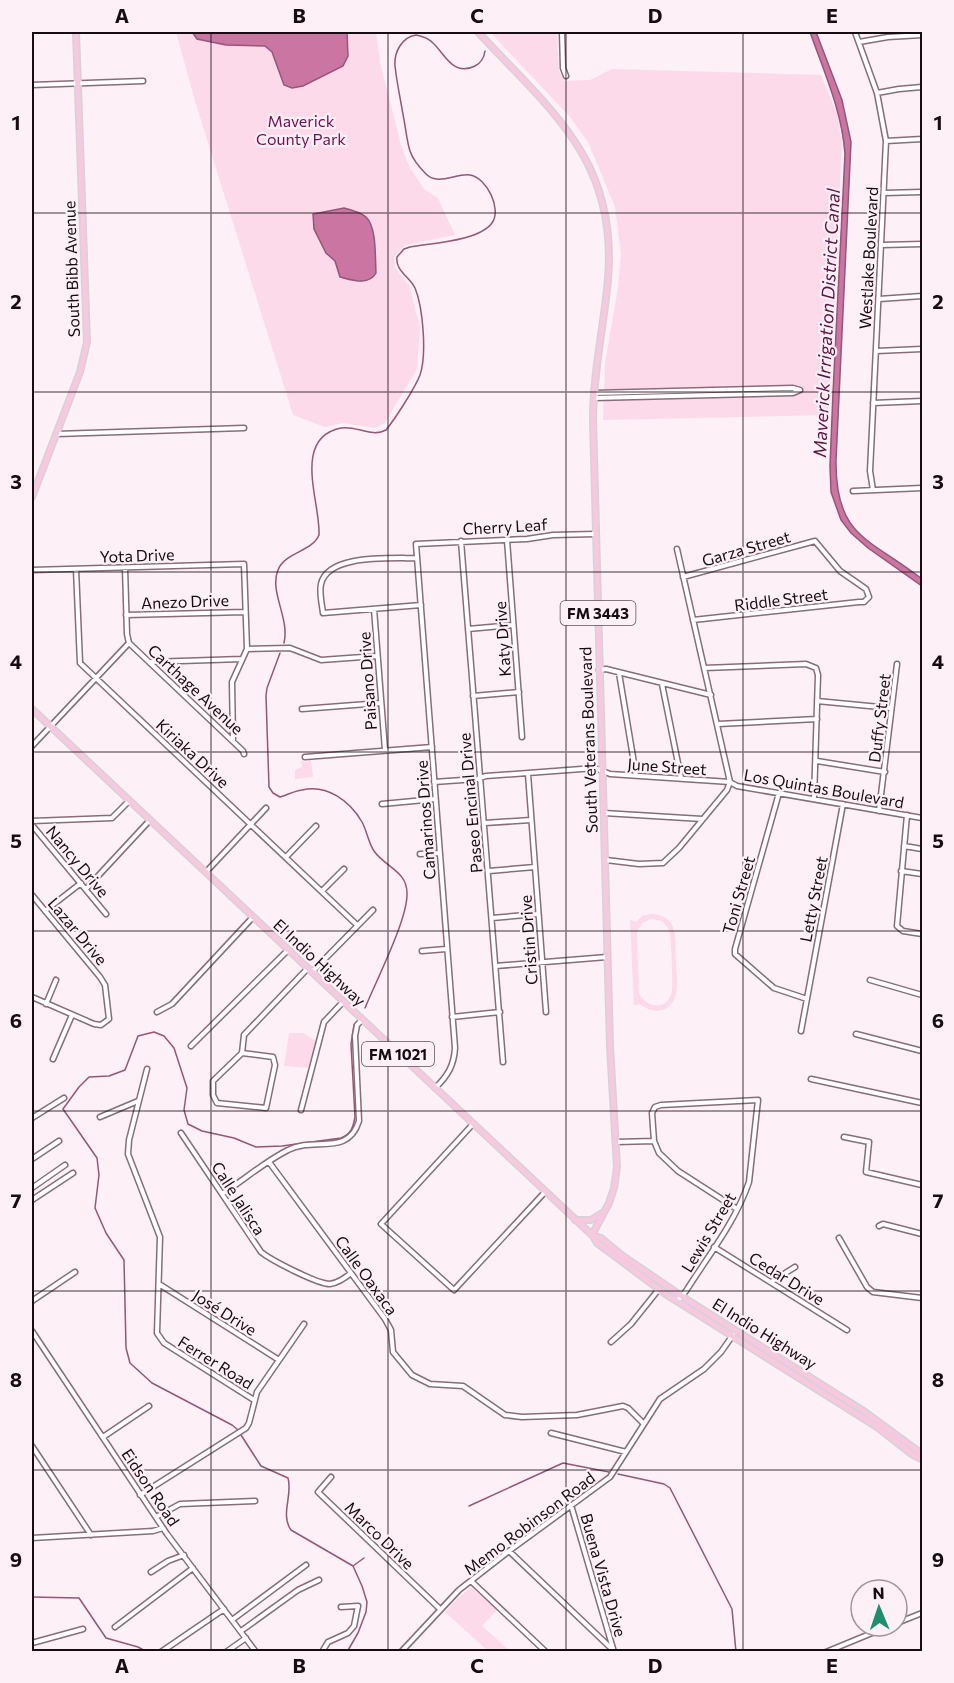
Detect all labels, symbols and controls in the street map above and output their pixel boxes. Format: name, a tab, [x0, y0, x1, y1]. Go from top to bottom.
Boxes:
text: A	[115, 3, 129, 27]
text: B	[292, 3, 306, 27]
text: C	[470, 3, 484, 27]
text: D	[648, 3, 662, 27]
text: E	[826, 3, 838, 27]
text: 1	[11, 110, 21, 134]
text: 1	[933, 110, 943, 134]
park label: Maverick County Park	[256, 111, 346, 148]
street label: Westlake Boulevard	[855, 186, 881, 330]
water label: Maverick Irrigation District Canal	[808, 188, 844, 458]
street label: South Bibb Avenue	[59, 200, 83, 338]
text: 2	[10, 289, 22, 313]
text: 2	[932, 289, 944, 313]
text: 3	[10, 469, 22, 493]
text: 3	[932, 469, 944, 493]
street label: Cherry Leaf	[462, 514, 549, 538]
street label: Garza Street	[700, 526, 793, 570]
street label: Yota Drive	[99, 544, 175, 566]
street label: Riddle Street	[733, 584, 829, 614]
street label: Anezo Drive	[141, 590, 229, 612]
street label: Katy Drive	[490, 601, 514, 677]
road number: FM 3443	[560, 601, 636, 625]
street label: Paisano Drive	[354, 631, 380, 731]
street label: Carthage Avenue	[144, 640, 248, 738]
street label: South Veterans Boulevard	[575, 646, 601, 834]
text: 4	[10, 649, 22, 673]
text: 4	[932, 649, 944, 673]
street label: Duffy Street	[864, 672, 894, 764]
street label: Kiriaka Drive	[153, 715, 233, 791]
street label: Paseo Encinal Drive	[454, 732, 486, 874]
street label: June Street	[627, 754, 708, 778]
street label: Camarinos Drive	[411, 760, 439, 880]
street label: Los Quintas Boulevard	[742, 765, 906, 811]
street label: Nancy Drive	[43, 821, 113, 901]
text: 5	[10, 828, 22, 852]
text: 5	[932, 828, 944, 852]
street label: Toni Street	[718, 853, 758, 936]
street label: Letty Street	[795, 854, 831, 944]
street label: Lazar Drive	[44, 893, 112, 969]
street label: Cristin Drive	[515, 894, 541, 986]
street label: El Indio Highway	[270, 914, 370, 1010]
text: 6	[10, 1008, 22, 1032]
text: 6	[932, 1008, 944, 1032]
road number: FM 1021	[362, 1042, 434, 1066]
street label: Calle Jalisca	[208, 1158, 270, 1238]
text: 7	[11, 1188, 22, 1212]
street label: Lewis Street	[677, 1188, 740, 1275]
text: 7	[933, 1188, 944, 1212]
street label: Calle Oaxaca	[332, 1232, 402, 1318]
street label: Cedar Drive	[746, 1247, 828, 1309]
street label: José Drive	[190, 1285, 260, 1339]
street label: El Indio Highway	[709, 1293, 821, 1373]
street label: Ferrer Road	[175, 1331, 257, 1393]
text: 8	[10, 1367, 22, 1391]
text: 8	[932, 1367, 944, 1391]
street label: Eidson Road	[118, 1445, 184, 1529]
street label: Memo Robinson Road	[460, 1467, 598, 1579]
street label: Marco Drive	[341, 1497, 419, 1573]
street label: Buena Vista Drive	[577, 1511, 631, 1639]
text: 9	[10, 1547, 22, 1571]
text: 9	[932, 1547, 944, 1571]
north arrow	[849, 1578, 909, 1638]
text: N	[872, 1583, 885, 1602]
text: A	[115, 1653, 129, 1677]
text: B	[292, 1653, 306, 1677]
text: C	[470, 1653, 484, 1677]
text: D	[648, 1653, 662, 1677]
text: E	[826, 1653, 838, 1677]

